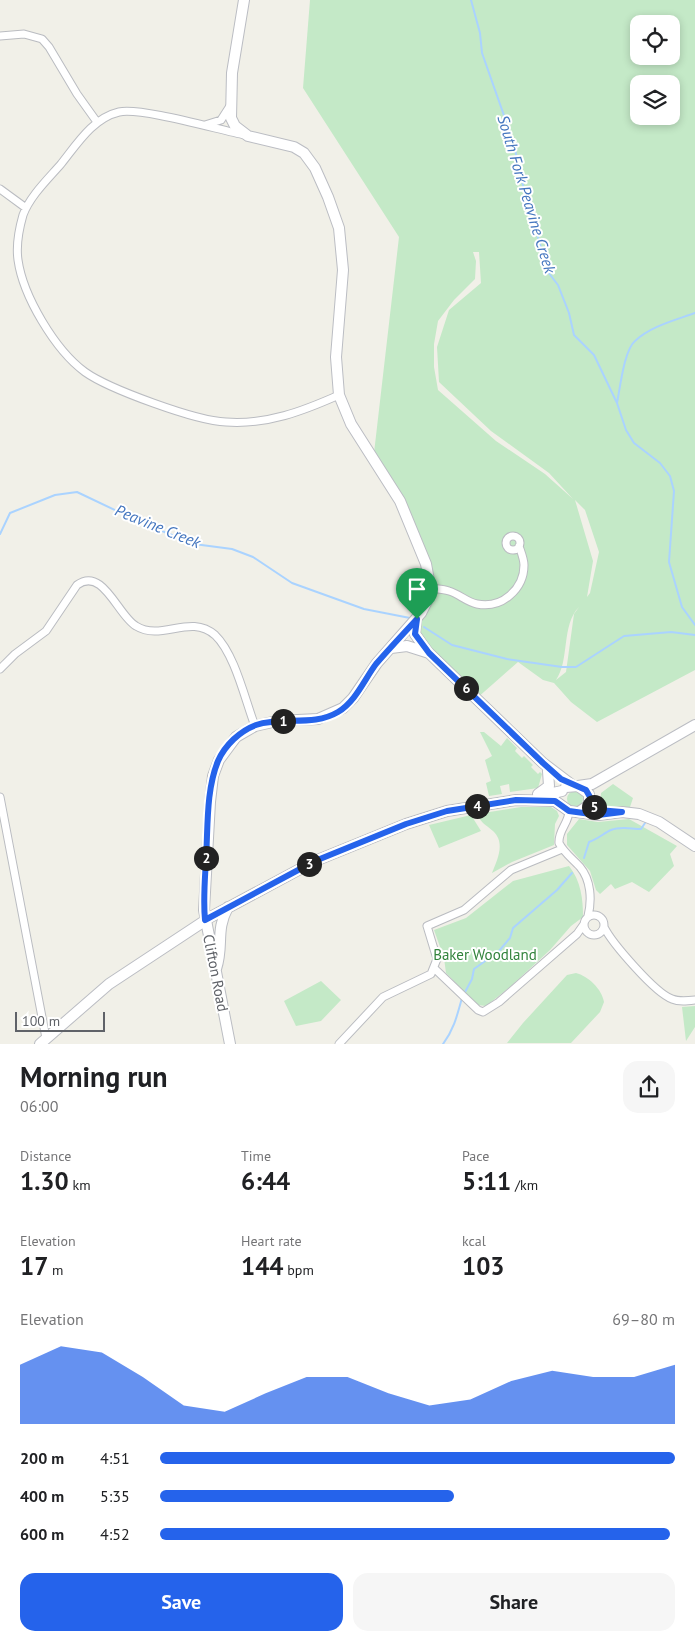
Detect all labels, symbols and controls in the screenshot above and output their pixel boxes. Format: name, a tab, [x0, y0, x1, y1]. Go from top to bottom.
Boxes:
map controls	[630, 15, 680, 125]
button: locate	[630, 15, 680, 65]
button: layers	[630, 75, 680, 125]
water label: South Fork Peavine Creek	[493, 112, 561, 276]
water label: Peavine Creek	[112, 500, 204, 553]
pin	[396, 568, 438, 619]
icon: arrive	[403, 575, 431, 603]
pin: 6	[454, 676, 478, 700]
text: 6	[463, 679, 470, 697]
pin: 1	[270, 708, 296, 734]
text: 1	[280, 712, 287, 730]
pin: 4	[464, 794, 490, 818]
pin: 5	[582, 794, 606, 820]
text: 4	[474, 797, 481, 815]
text: 5	[591, 798, 598, 816]
pin: 2	[194, 846, 218, 870]
text: 2	[203, 849, 210, 867]
pin: 3	[296, 852, 322, 876]
text: 3	[306, 855, 313, 873]
street label: Clifton Road	[199, 933, 233, 1013]
park label: Baker Woodland	[433, 945, 537, 964]
scale bar	[15, 1008, 105, 1032]
text: 100 m	[22, 1012, 60, 1030]
text: Morning run	[20, 1058, 168, 1095]
button: share	[623, 1061, 675, 1113]
text: 06:00	[20, 1096, 58, 1116]
text: Distance	[20, 1147, 71, 1165]
text: Time	[241, 1147, 271, 1165]
text: Pace	[462, 1147, 489, 1165]
text: 1.30	[20, 1165, 69, 1197]
text: 6:44	[241, 1165, 290, 1197]
text: 5:11	[462, 1165, 511, 1197]
text: km	[69, 1176, 91, 1194]
text: /km	[511, 1176, 538, 1194]
text: Elevation	[20, 1232, 76, 1250]
text: Heart rate	[241, 1232, 302, 1250]
text: kcal	[462, 1232, 486, 1250]
text: 17	[20, 1250, 48, 1282]
text: 144	[241, 1250, 284, 1282]
text: 103	[462, 1250, 505, 1282]
text: m	[48, 1261, 63, 1279]
text: bpm	[284, 1261, 314, 1279]
text: Elevation	[20, 1309, 84, 1329]
text: 69–80 m	[612, 1309, 675, 1329]
text: 200 m	[20, 1448, 64, 1468]
text: 4:51	[100, 1448, 130, 1468]
text: 400 m	[20, 1486, 64, 1506]
text: 5:35	[100, 1486, 130, 1506]
text: 600 m	[20, 1524, 64, 1544]
text: 4:52	[100, 1524, 130, 1544]
button: Save	[20, 1573, 343, 1631]
button: Share	[353, 1573, 675, 1631]

